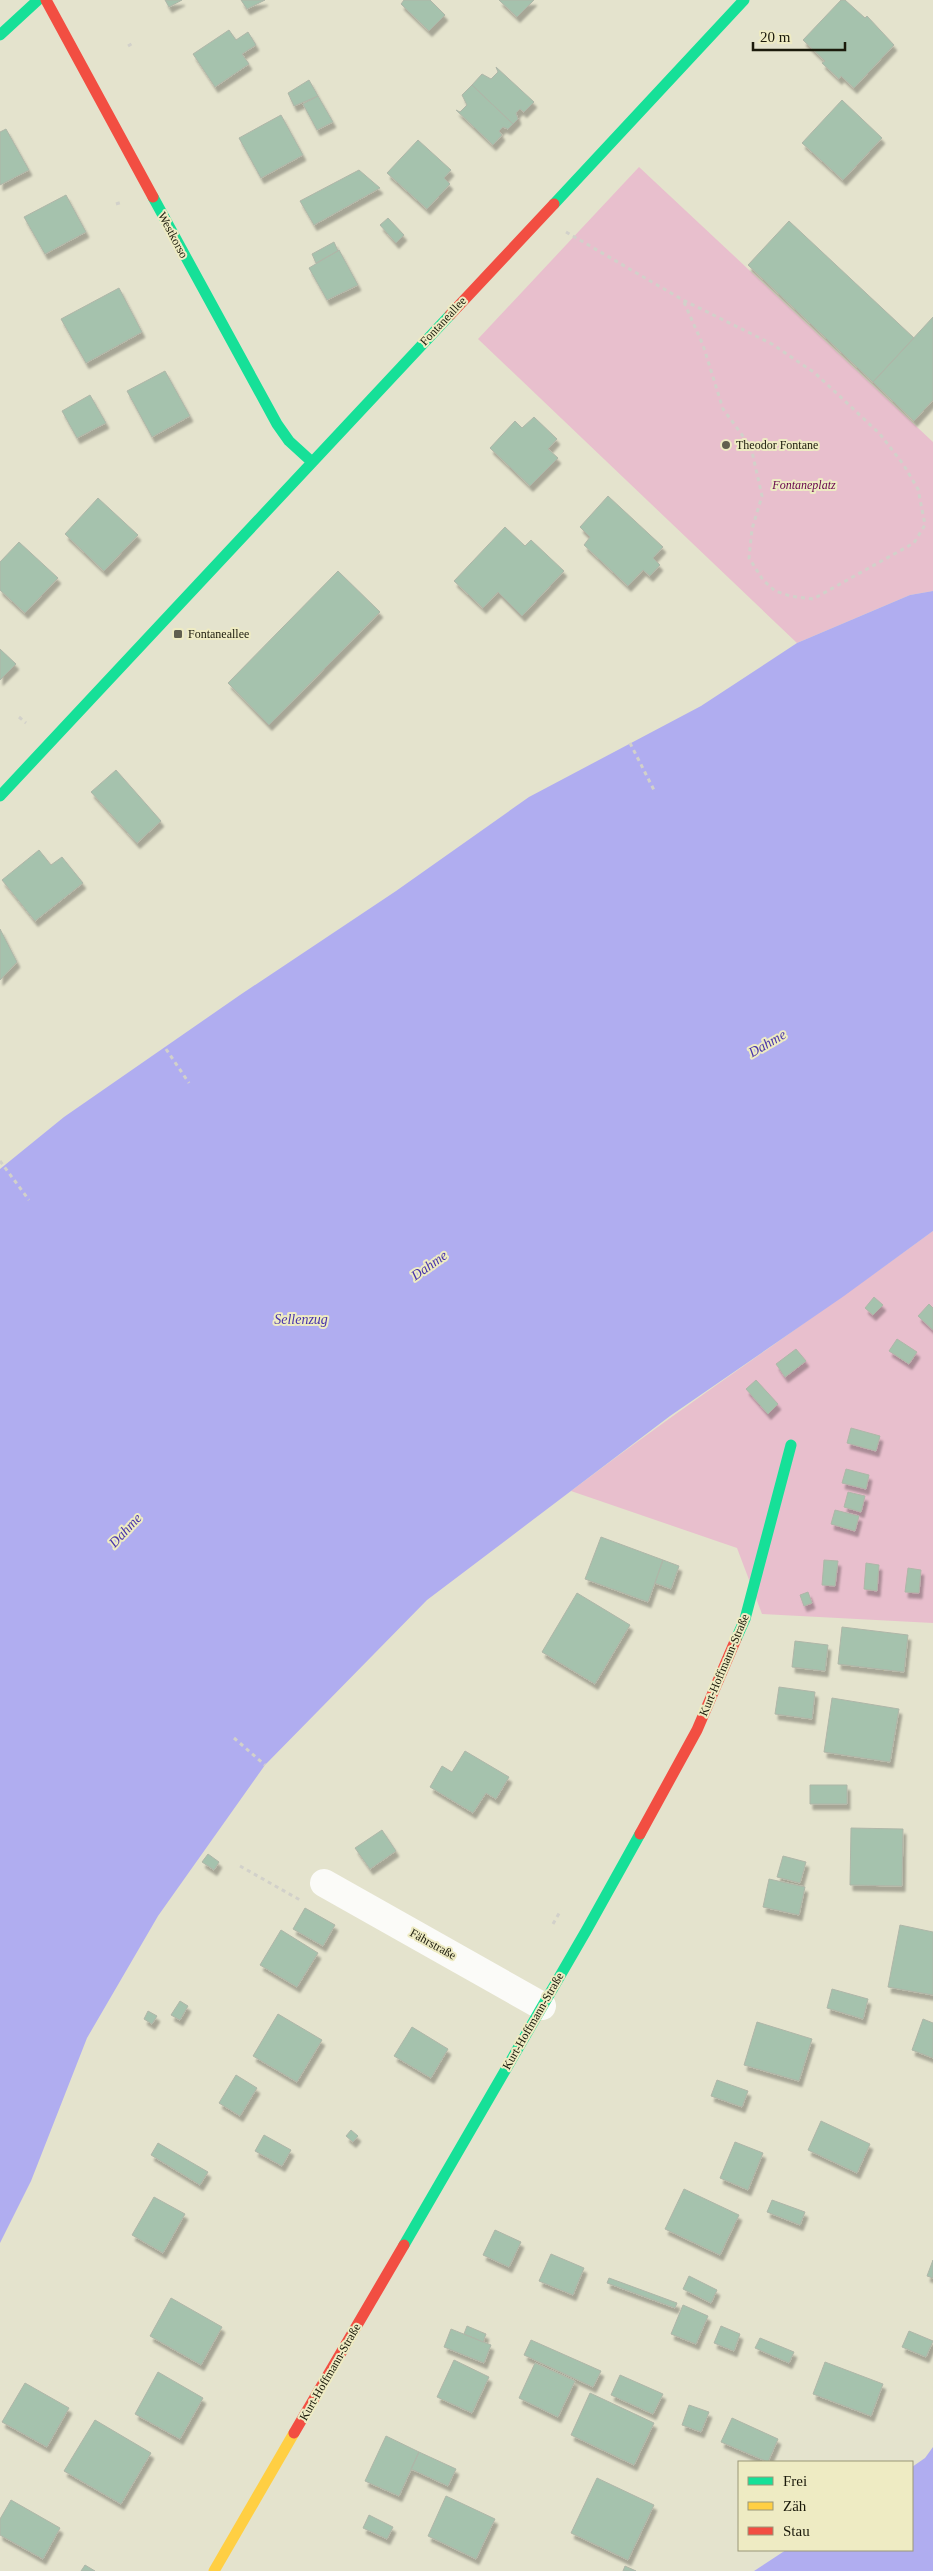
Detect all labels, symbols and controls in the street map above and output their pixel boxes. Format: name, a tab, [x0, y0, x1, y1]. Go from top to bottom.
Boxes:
scale bar	[753, 20, 846, 52]
text: 20 m	[760, 29, 791, 45]
street label: Westkorso	[155, 209, 191, 261]
street label: Fontaneallee	[417, 294, 469, 348]
place label: Theodor Fontane	[736, 438, 818, 452]
marker: Theodor Fontane	[720, 439, 732, 451]
park label: Fontaneplatz	[771, 478, 836, 492]
place label: Fontaneallee	[188, 627, 249, 641]
marker: Fontaneallee	[172, 628, 184, 640]
water label: Dahme	[745, 1027, 789, 1061]
water label: Dahme	[408, 1248, 450, 1284]
water label: Sellenzug	[274, 1312, 328, 1327]
water label: Dahme	[105, 1510, 145, 1551]
street label: Kurt-Hoffmann-Straße	[696, 1612, 752, 1718]
street label: Fährstraße	[407, 1926, 459, 1962]
street label: Kurt-Hoffmann-Straße	[500, 1970, 566, 2072]
street label: Kurt-Hoffmann-Straße	[297, 2321, 363, 2423]
legend	[738, 2461, 913, 2551]
text: Frei	[783, 2473, 807, 2489]
text: Zäh	[783, 2498, 807, 2514]
text: Stau	[783, 2523, 810, 2539]

